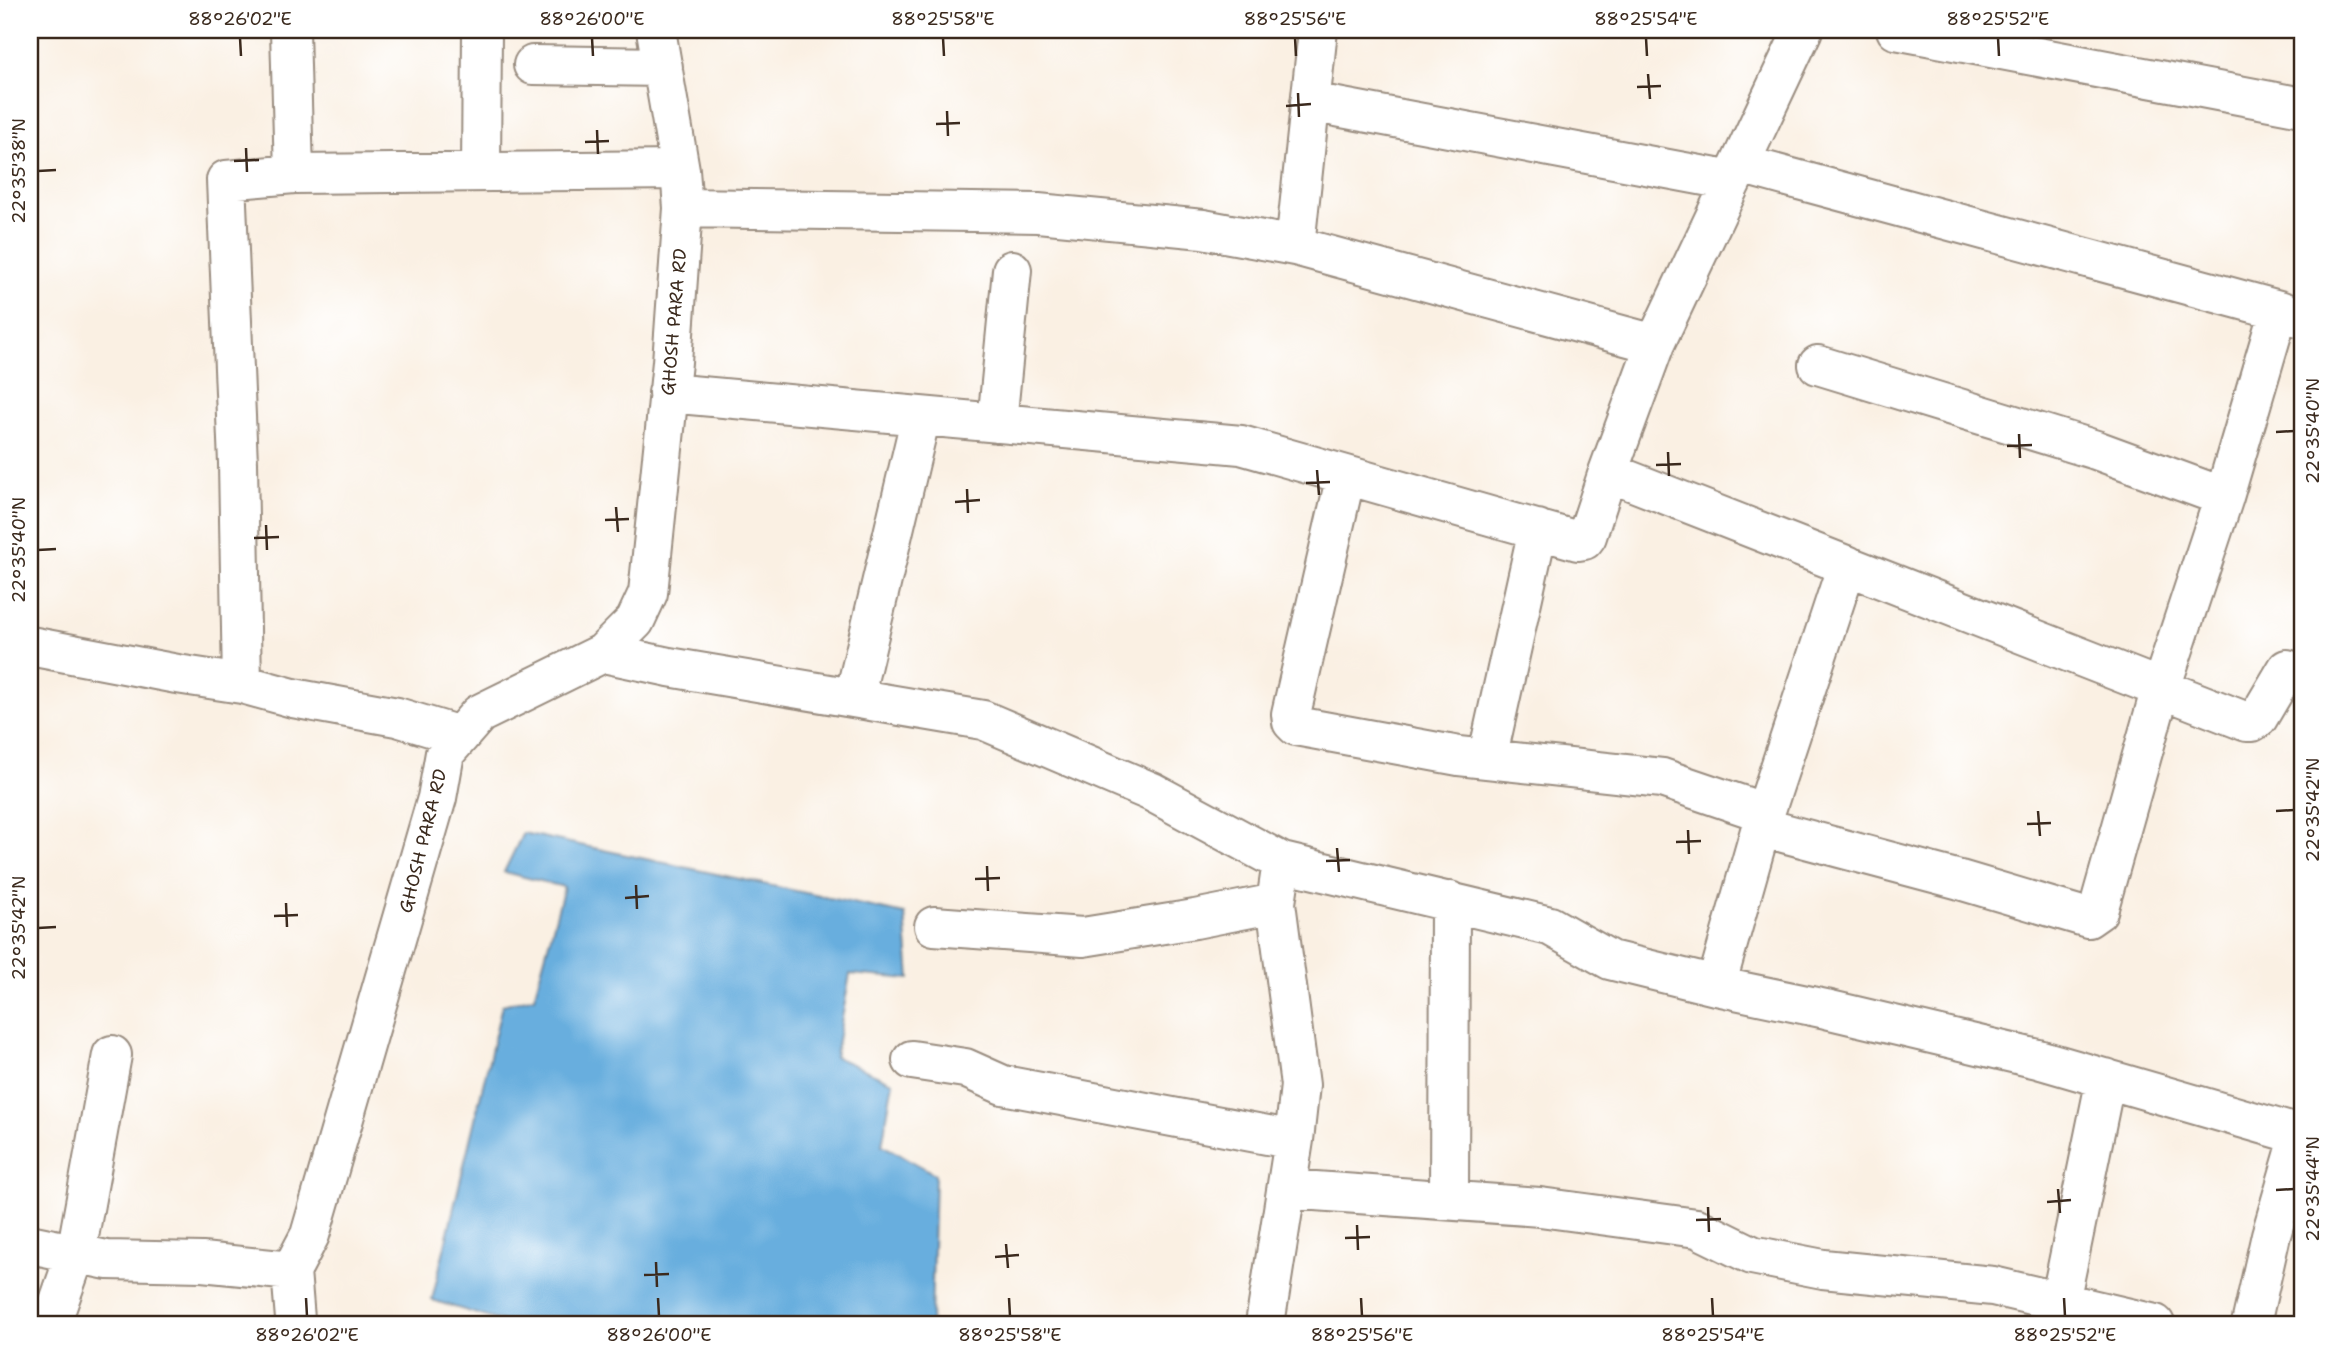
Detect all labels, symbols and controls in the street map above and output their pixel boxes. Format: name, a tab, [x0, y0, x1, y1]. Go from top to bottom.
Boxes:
text: 88°26'02"E	[188, 7, 292, 31]
text: 88°26'00"E	[539, 7, 645, 31]
text: 88°25'58"E	[891, 7, 995, 31]
text: 88°25'56"E	[1244, 7, 1346, 31]
text: 88°25'54"E	[1594, 7, 1698, 31]
text: 88°25'52"E	[1947, 7, 2049, 31]
text: 22°35'38"N	[7, 118, 31, 224]
street label: GHOSH PARA RD	[656, 247, 692, 397]
text: 22°35'40"N	[2301, 378, 2325, 484]
text: 22°35'40"N	[7, 497, 31, 603]
text: 22°35'42"N	[2301, 758, 2325, 863]
street label: GHOSH PARA RD	[393, 766, 453, 916]
text: 22°35'42"N	[7, 876, 31, 981]
text: 22°35'44"N	[2301, 1136, 2325, 1242]
text: 88°26'02"E	[255, 1323, 359, 1347]
text: 88°26'00"E	[606, 1323, 712, 1347]
text: 88°25'58"E	[958, 1323, 1062, 1347]
text: 88°25'56"E	[1311, 1323, 1413, 1347]
text: 88°25'54"E	[1661, 1323, 1765, 1347]
text: 88°25'52"E	[2014, 1323, 2116, 1347]

